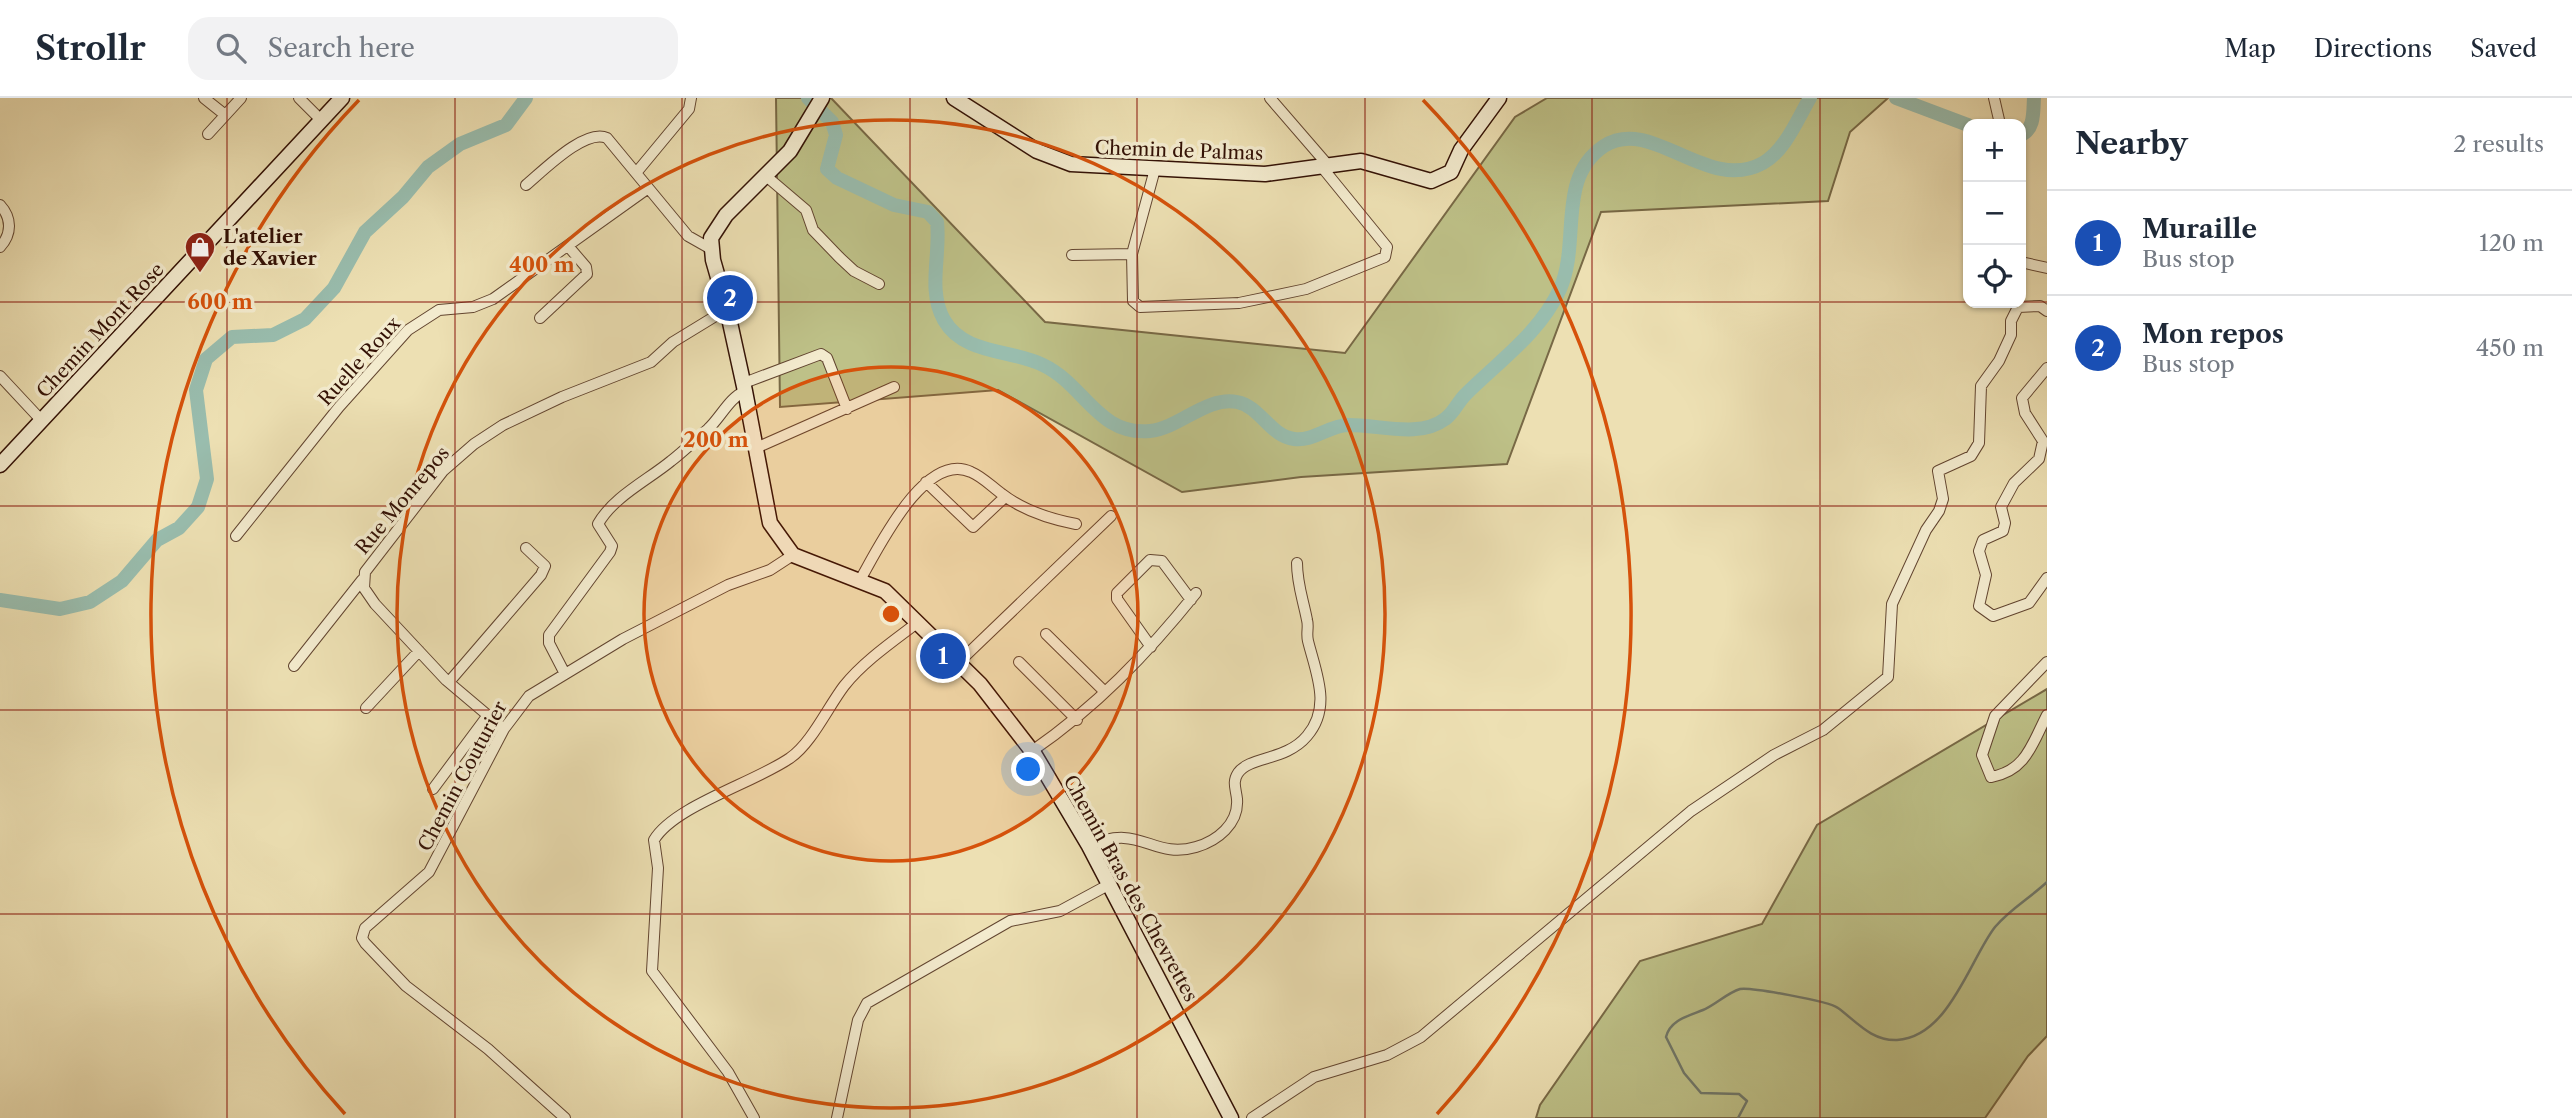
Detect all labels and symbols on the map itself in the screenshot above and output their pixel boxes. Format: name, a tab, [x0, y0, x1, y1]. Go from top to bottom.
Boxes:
street label: Chemin de Palmas	[1094, 136, 1264, 165]
place label: L'atelier de Xavier	[223, 225, 318, 270]
shop icon: L'atelier de Xavier	[183, 230, 217, 274]
text: 400 m	[509, 252, 575, 277]
street label: Chemin Mont Rose	[32, 258, 169, 403]
pin: 2	[707, 272, 753, 324]
text: 600 m	[187, 289, 253, 314]
street label: Ruelle Roux	[314, 312, 406, 410]
text: 200 m	[683, 427, 749, 452]
street label: Rue Monrepos	[351, 442, 454, 559]
centre of rings	[879, 602, 903, 626]
pin: 1	[920, 630, 966, 682]
street label: Chemin Couturier	[413, 697, 512, 855]
your location	[1011, 752, 1045, 786]
street label: Chemin Bras des Chevrettes	[1059, 771, 1203, 1006]

